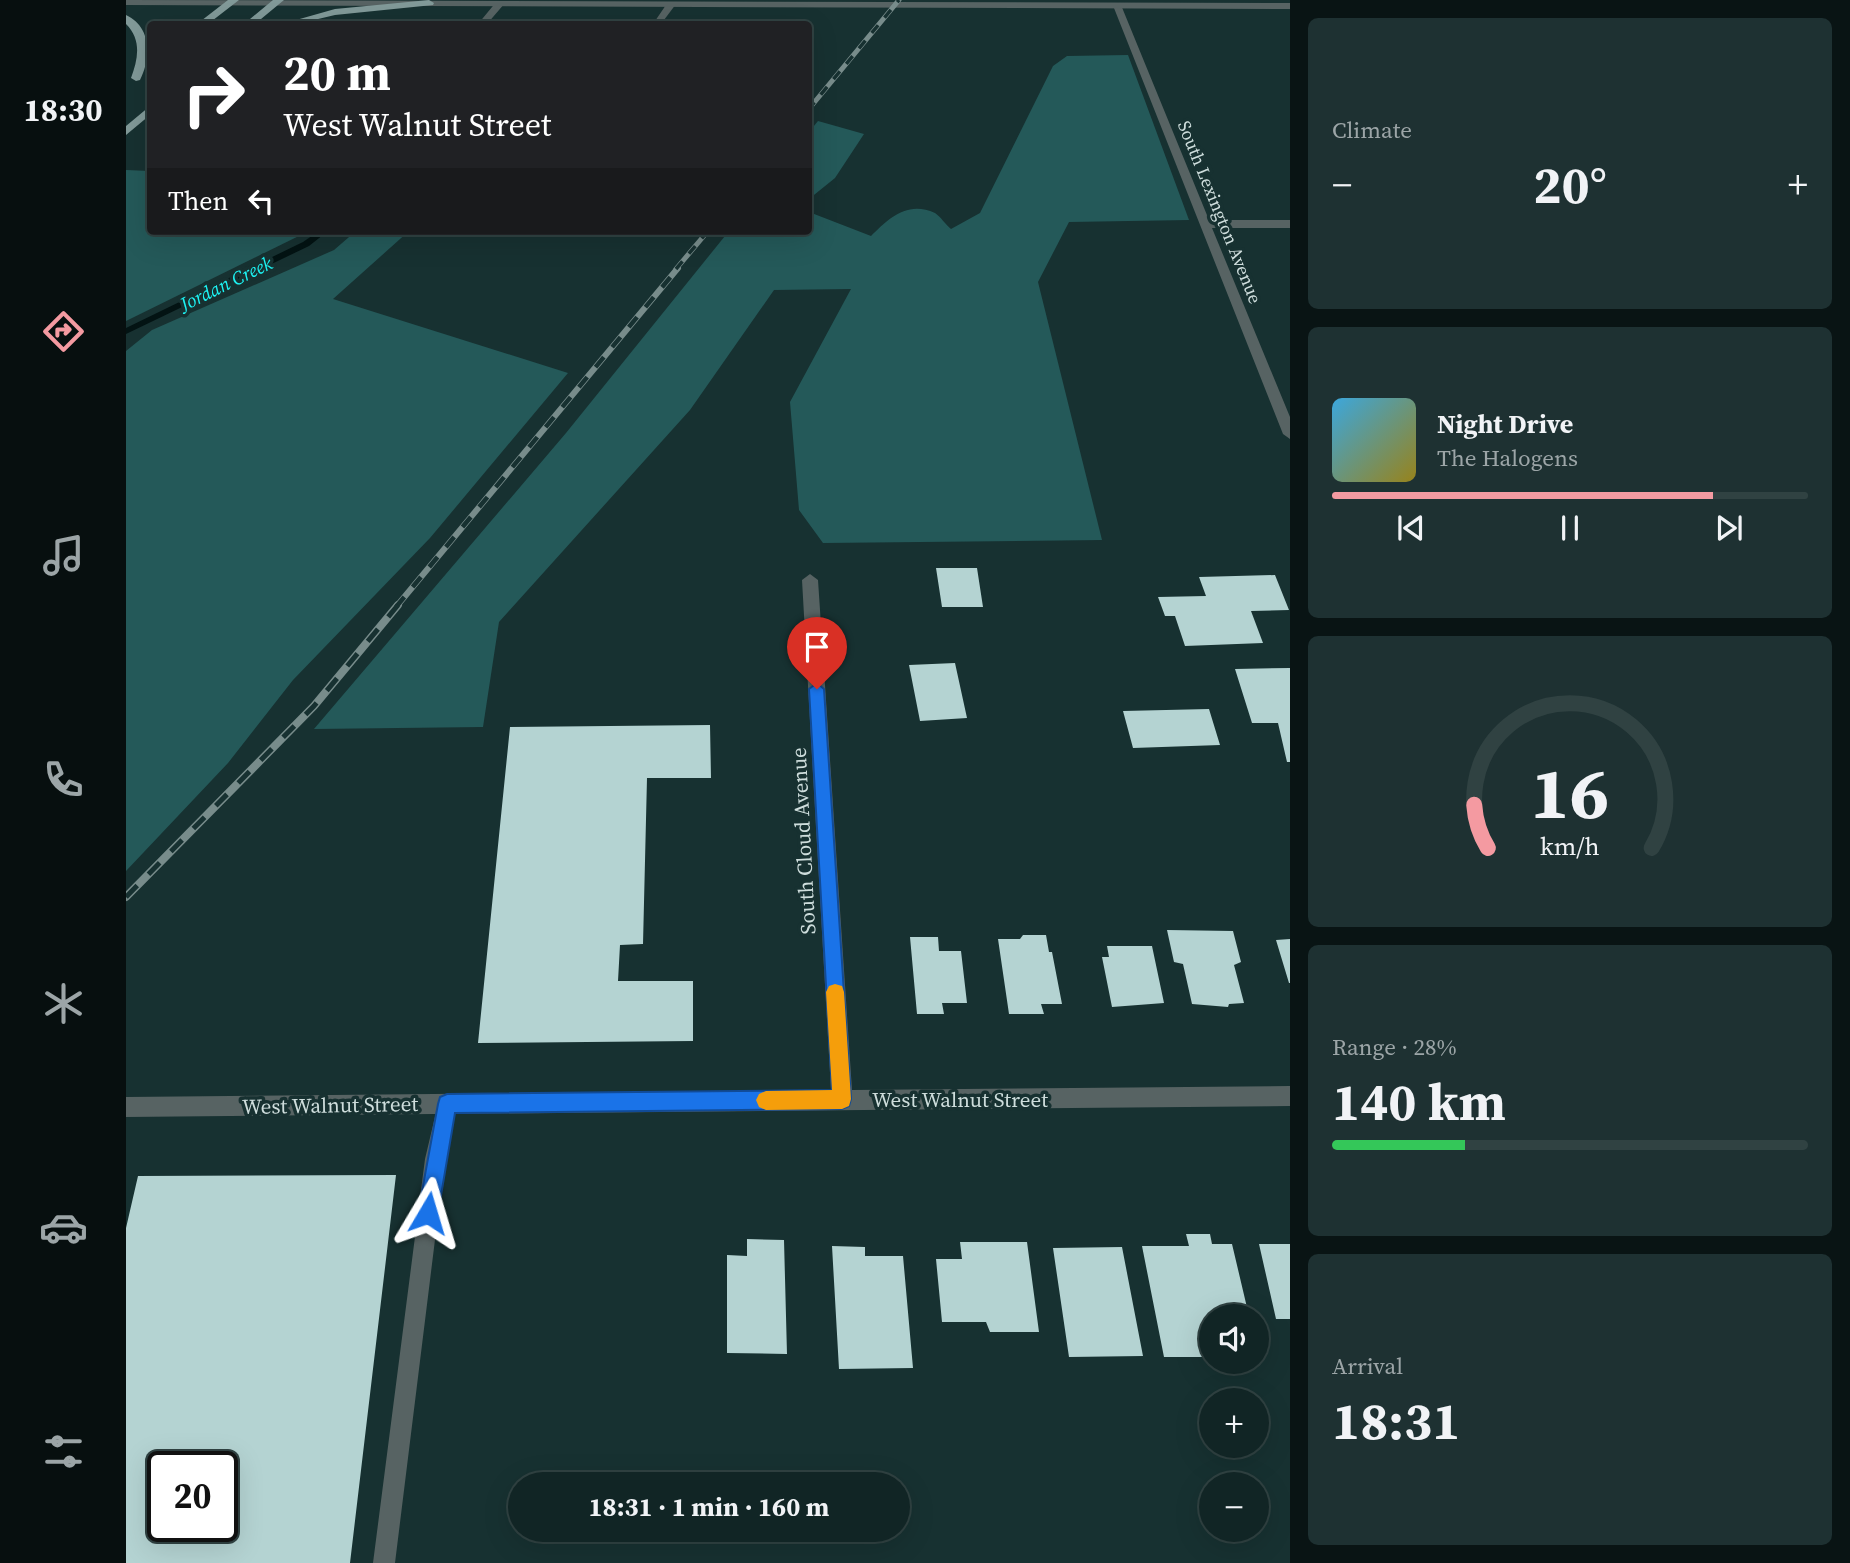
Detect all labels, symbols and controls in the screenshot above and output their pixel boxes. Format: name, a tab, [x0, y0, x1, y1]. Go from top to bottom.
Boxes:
text: 20 m	[283, 39, 391, 106]
icon: right	[168, 49, 259, 140]
text: 18:30	[24, 88, 102, 132]
text: West Walnut Street	[283, 103, 551, 147]
text: Climate	[1332, 114, 1412, 146]
street label: South Lexington Avenue	[1172, 117, 1268, 307]
text: 20°	[1533, 149, 1607, 220]
text: −	[1332, 159, 1352, 211]
text: +	[1788, 159, 1808, 211]
icon: left	[242, 182, 280, 220]
text: Then	[168, 183, 228, 219]
water label: Jordan Creek	[173, 249, 277, 318]
icon: directions	[39, 307, 88, 356]
text: Night Drive	[1437, 406, 1573, 442]
text: The Halogens	[1437, 442, 1578, 474]
icon: previous	[1392, 509, 1430, 547]
icon: pause	[1551, 509, 1589, 547]
icon: next	[1710, 509, 1748, 547]
icon: music	[39, 531, 88, 580]
pin	[787, 617, 847, 689]
icon: arrive	[798, 628, 836, 666]
text: 16	[1531, 743, 1609, 842]
street label: South Cloud Avenue	[784, 747, 822, 935]
icon: phone	[39, 755, 88, 804]
text: km/h	[1540, 828, 1600, 862]
icon: climate	[39, 979, 88, 1028]
text: Range · 28%	[1332, 1031, 1457, 1063]
text: 140 km	[1332, 1066, 1506, 1137]
street label: West Walnut Street	[872, 1085, 1048, 1114]
street label: West Walnut Street	[242, 1089, 418, 1121]
position arrow	[391, 1176, 465, 1250]
icon: car	[39, 1203, 88, 1252]
map controls	[1199, 1304, 1269, 1542]
button: sound	[1199, 1304, 1269, 1374]
text: Arrival	[1332, 1350, 1403, 1382]
text: 18:31	[1332, 1385, 1460, 1456]
button: +	[1199, 1388, 1269, 1458]
icon: filters	[39, 1427, 88, 1476]
speed limit sign: 20	[147, 1451, 238, 1542]
button: −	[1199, 1472, 1269, 1542]
text: 18:31 · 1 min · 160 m	[589, 1489, 829, 1525]

